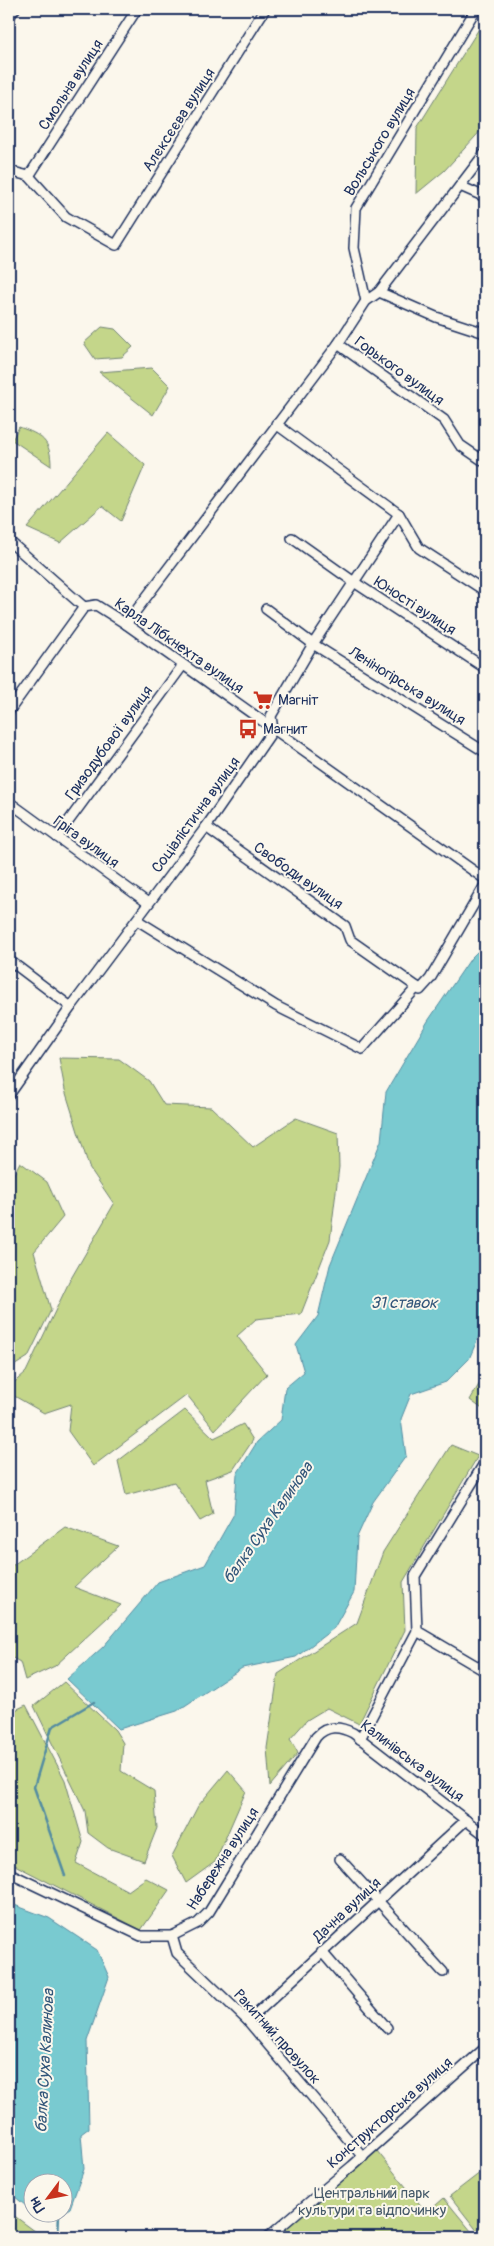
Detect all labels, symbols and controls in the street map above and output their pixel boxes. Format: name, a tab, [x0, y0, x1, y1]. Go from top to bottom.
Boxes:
street label: Смольна вулиця	[35, 36, 107, 134]
street label: Алєксєєва вулиця	[138, 65, 220, 175]
street label: Вольського вулиця	[340, 84, 420, 200]
street label: Горького вулиця	[350, 332, 448, 410]
street label: Юності вулиця	[370, 572, 460, 640]
street label: Карла Лібкнехта вулиця	[111, 594, 247, 698]
street label: Леніногірська вулиця	[344, 642, 469, 730]
street label: Гризодубової вулиця	[61, 682, 157, 804]
supermarket icon: Магніт	[252, 689, 274, 711]
place label: Магніт	[278, 691, 319, 710]
bus stop icon: Магнит	[237, 718, 259, 740]
place label: Магнит	[263, 720, 308, 739]
street label: Соціалістична вулиця	[148, 753, 244, 877]
street label: Гріга вулиця	[49, 812, 123, 872]
street label: Свободи вулиця	[250, 838, 346, 914]
water label: 31 ставок	[371, 1293, 439, 1313]
water label: балка Суха Калинова	[219, 1457, 318, 1588]
street label: Калинівська вулиця	[356, 1716, 468, 1806]
street label: Набережна вулиця	[183, 1804, 263, 1914]
street label: Дачна вулиця	[308, 1874, 385, 1947]
street label: Ракитний провулок	[229, 1986, 325, 2089]
water label: балка Суха Калинова	[31, 1987, 59, 2133]
street label: Конструкторська вулиця	[323, 2053, 457, 2173]
north arrow	[22, 2174, 72, 2224]
park label: Центральний парк культури та відпочинку	[298, 2184, 447, 2220]
text: Пн	[26, 2194, 49, 2216]

